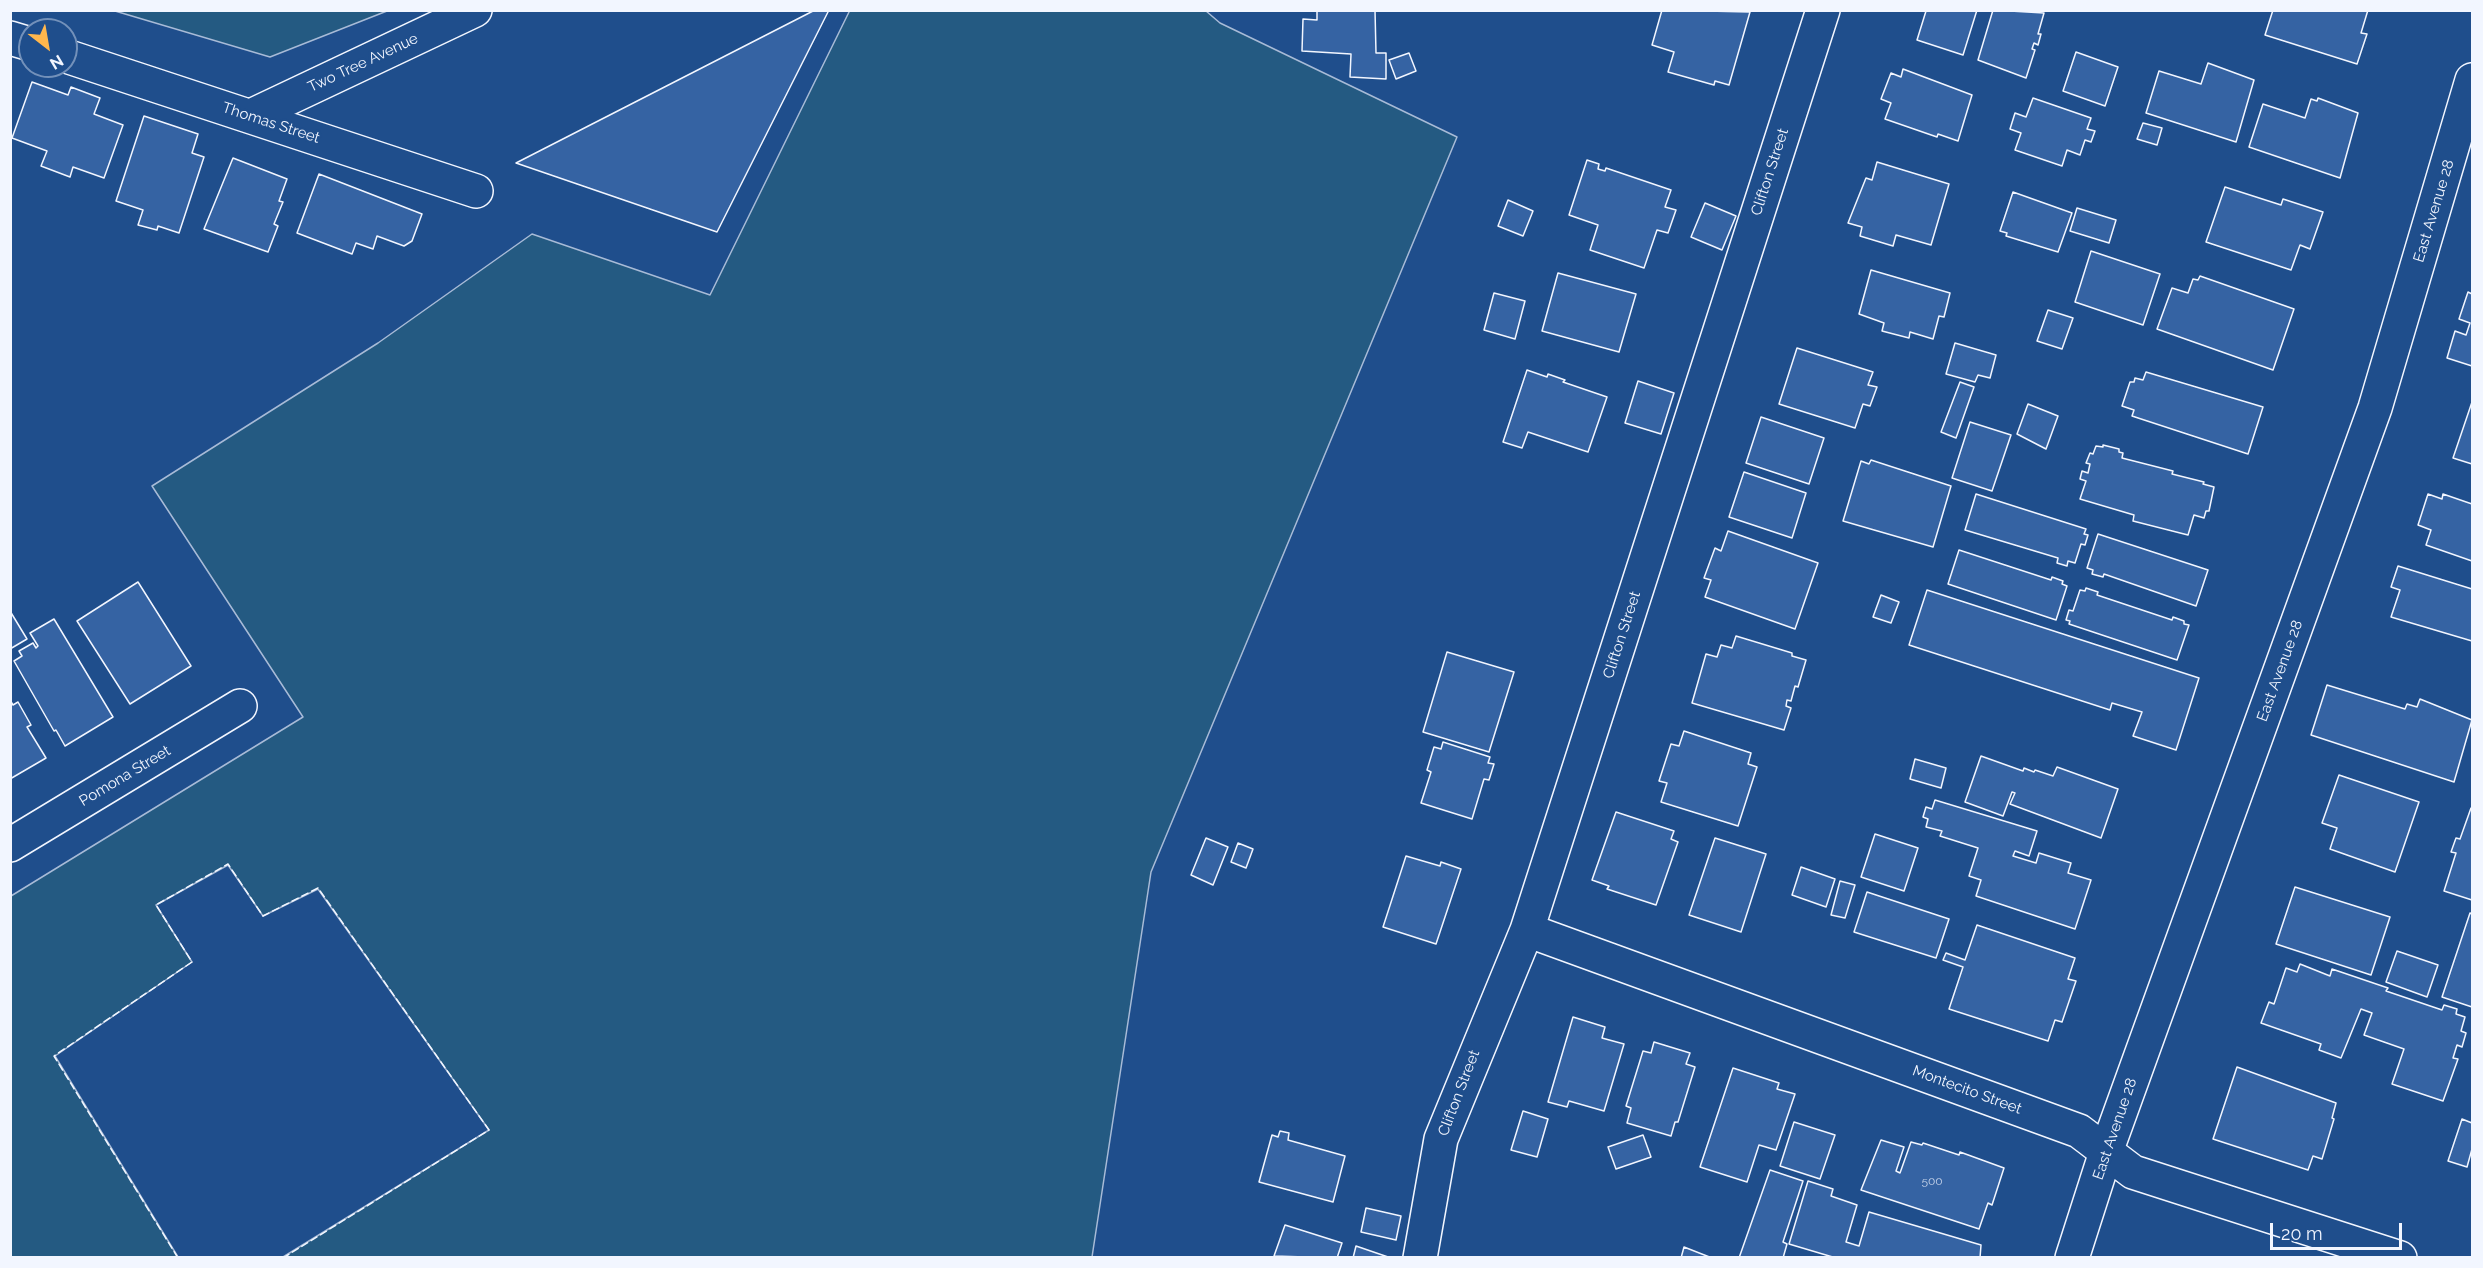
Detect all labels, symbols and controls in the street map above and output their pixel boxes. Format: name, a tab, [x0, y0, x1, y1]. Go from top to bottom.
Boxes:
north arrow	[18, 18, 78, 78]
street label: Two Tree Avenue	[305, 30, 421, 96]
text: N	[46, 51, 67, 73]
street label: Thomas Street	[220, 99, 322, 147]
street label: Clifton Street	[1747, 126, 1793, 218]
street label: East Avenue 28	[2410, 157, 2458, 265]
street label: Clifton Street	[1599, 589, 1645, 681]
street label: East Avenue 28	[2253, 618, 2307, 724]
street label: Pomona Street	[76, 742, 174, 810]
street label: Clifton Street	[1434, 1048, 1484, 1138]
street label: Montecito Street	[1910, 1062, 2024, 1118]
street label: East Avenue 28	[2089, 1076, 2141, 1182]
house number: 500	[1921, 1174, 1943, 1188]
scale bar	[2273, 1211, 2405, 1249]
text: 20 m	[2281, 1223, 2323, 1244]

